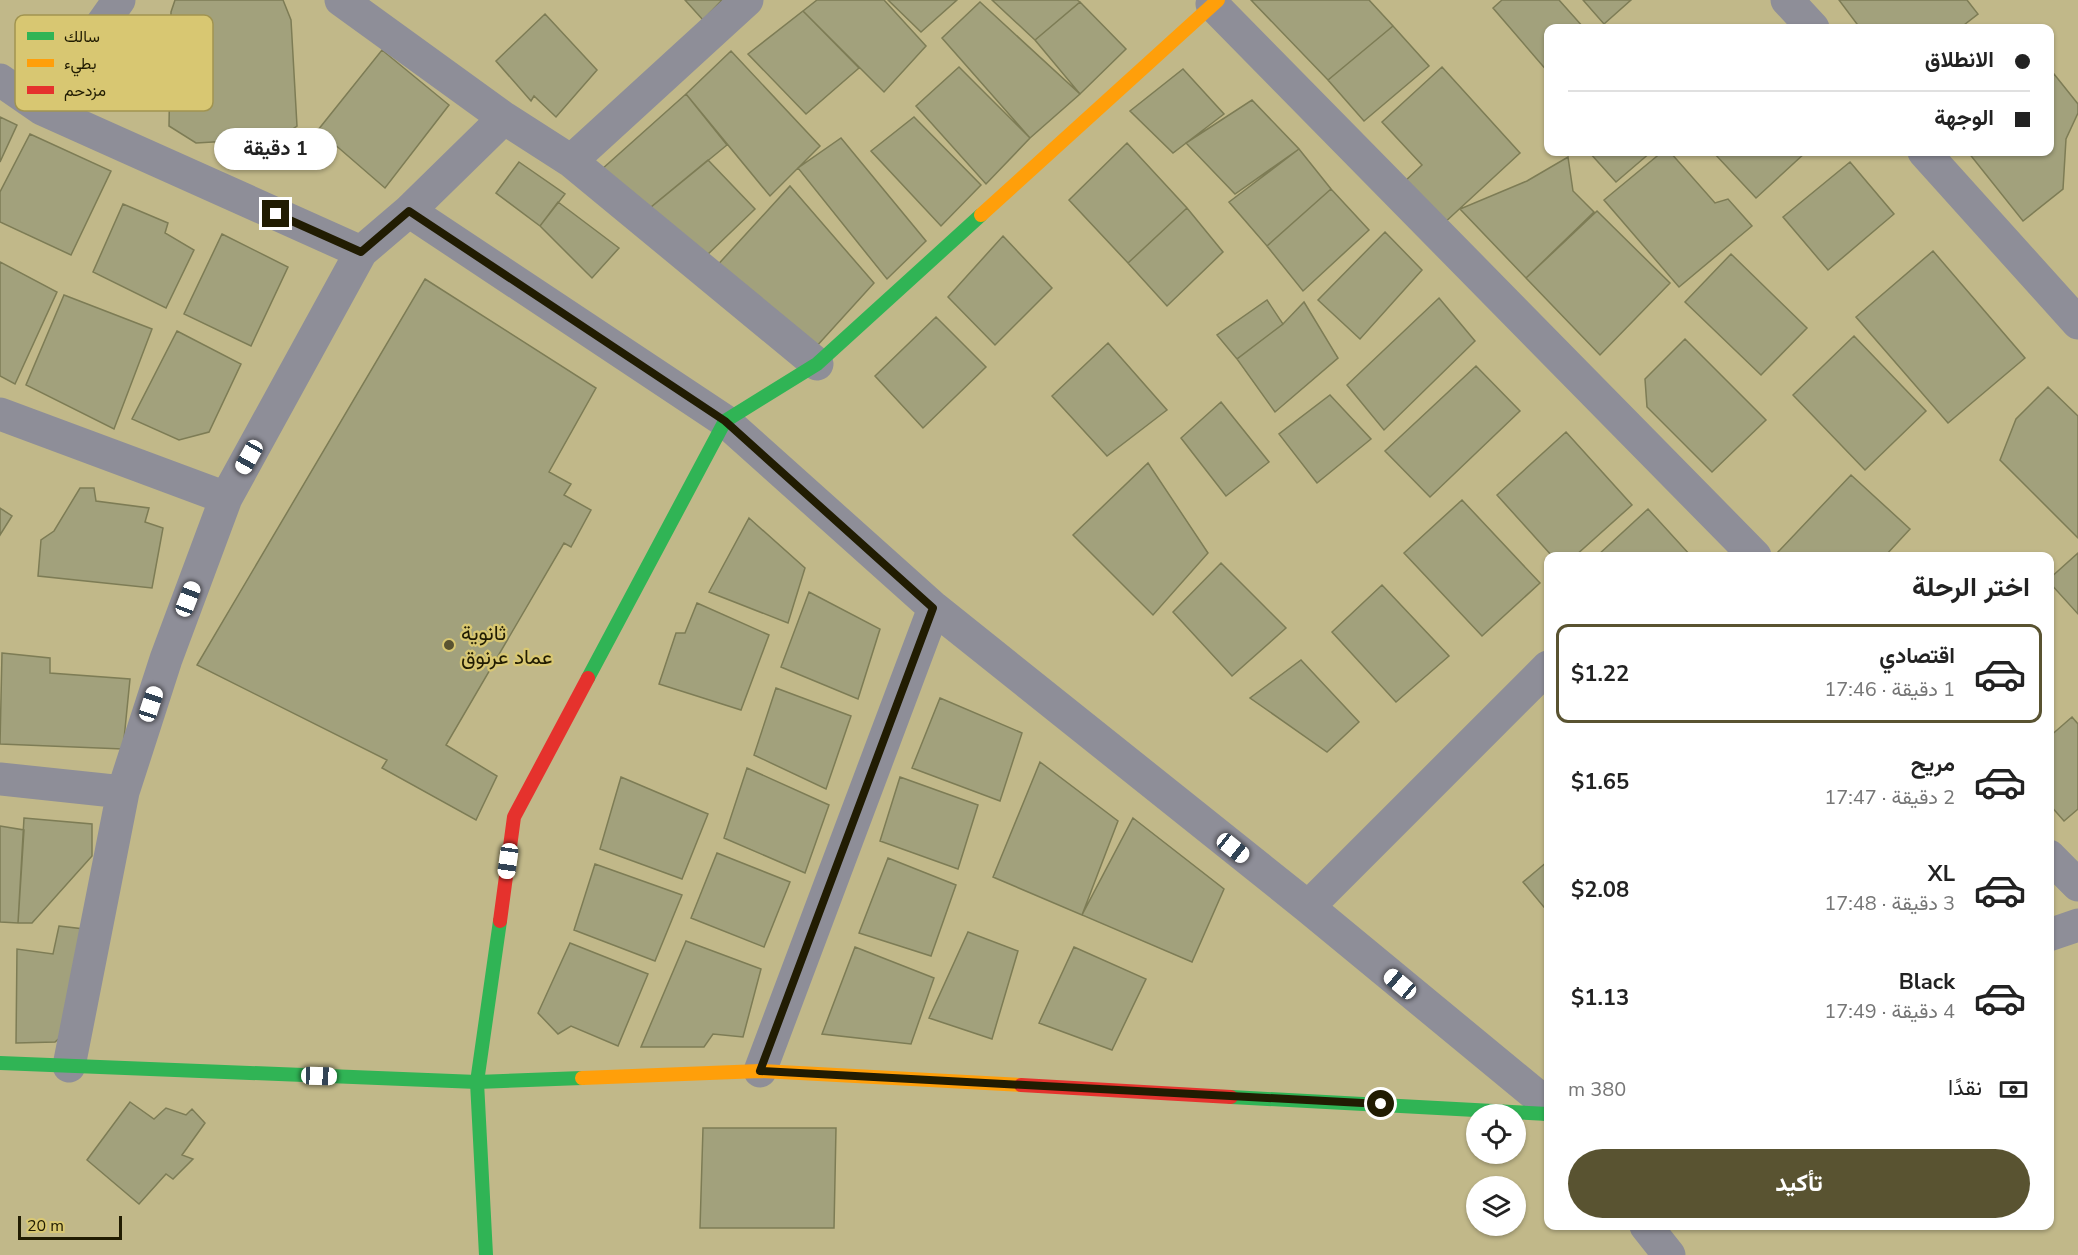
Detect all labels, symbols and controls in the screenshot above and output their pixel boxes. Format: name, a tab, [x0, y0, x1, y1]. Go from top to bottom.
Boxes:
legend	[15, 15, 213, 111]
text: سالك	[64, 26, 100, 48]
text: الانطلاق	[1925, 45, 1994, 75]
text: بطيء	[64, 53, 96, 77]
text: مزدحم	[64, 80, 106, 102]
text: الوجهة	[1934, 103, 1994, 133]
callout: 1 دقيقة	[214, 127, 338, 169]
text: 1 دقيقة	[243, 135, 308, 162]
route end	[262, 200, 289, 227]
car	[232, 437, 266, 477]
text: اختر الرحلة	[1912, 569, 2030, 606]
car	[173, 579, 203, 619]
place label: ثانوية عماد عرنوق	[461, 619, 552, 671]
marker: ثانوية عماد عرنوق	[442, 638, 456, 652]
text: اقتصادي	[1879, 641, 1955, 671]
icon: car	[1973, 647, 2027, 701]
text: $1.22	[1571, 659, 1629, 689]
text: 1 دقيقة · 17:46	[1824, 676, 1955, 703]
car	[137, 684, 165, 724]
text: مريح	[1911, 749, 1955, 779]
icon: car	[1973, 755, 2027, 809]
text: $1.65	[1571, 767, 1629, 797]
text: 2 دقيقة · 17:47	[1824, 784, 1955, 811]
car	[1213, 830, 1253, 866]
car	[497, 842, 519, 880]
text: XL	[1928, 859, 1955, 889]
icon: car	[1973, 863, 2027, 917]
text: $2.08	[1571, 875, 1629, 905]
text: 3 دقيقة · 17:48	[1824, 890, 1955, 917]
car	[1380, 966, 1420, 1002]
text: Black	[1899, 967, 1955, 997]
icon: car	[1973, 971, 2027, 1025]
text: $1.13	[1571, 983, 1629, 1013]
text: 4 دقيقة · 17:49	[1824, 998, 1955, 1025]
car	[301, 1066, 337, 1086]
text: نقدًا	[1948, 1073, 1982, 1103]
icon: cash	[1997, 1073, 2030, 1106]
text: 380 m	[1568, 1076, 1626, 1103]
route start	[1367, 1090, 1394, 1117]
map controls	[1466, 1104, 1526, 1236]
button: locate	[1466, 1104, 1526, 1164]
button: تأكيد	[1568, 1149, 2030, 1218]
button: layers	[1466, 1176, 1526, 1236]
scale bar	[18, 1213, 122, 1240]
text: 20 m	[27, 1215, 64, 1237]

